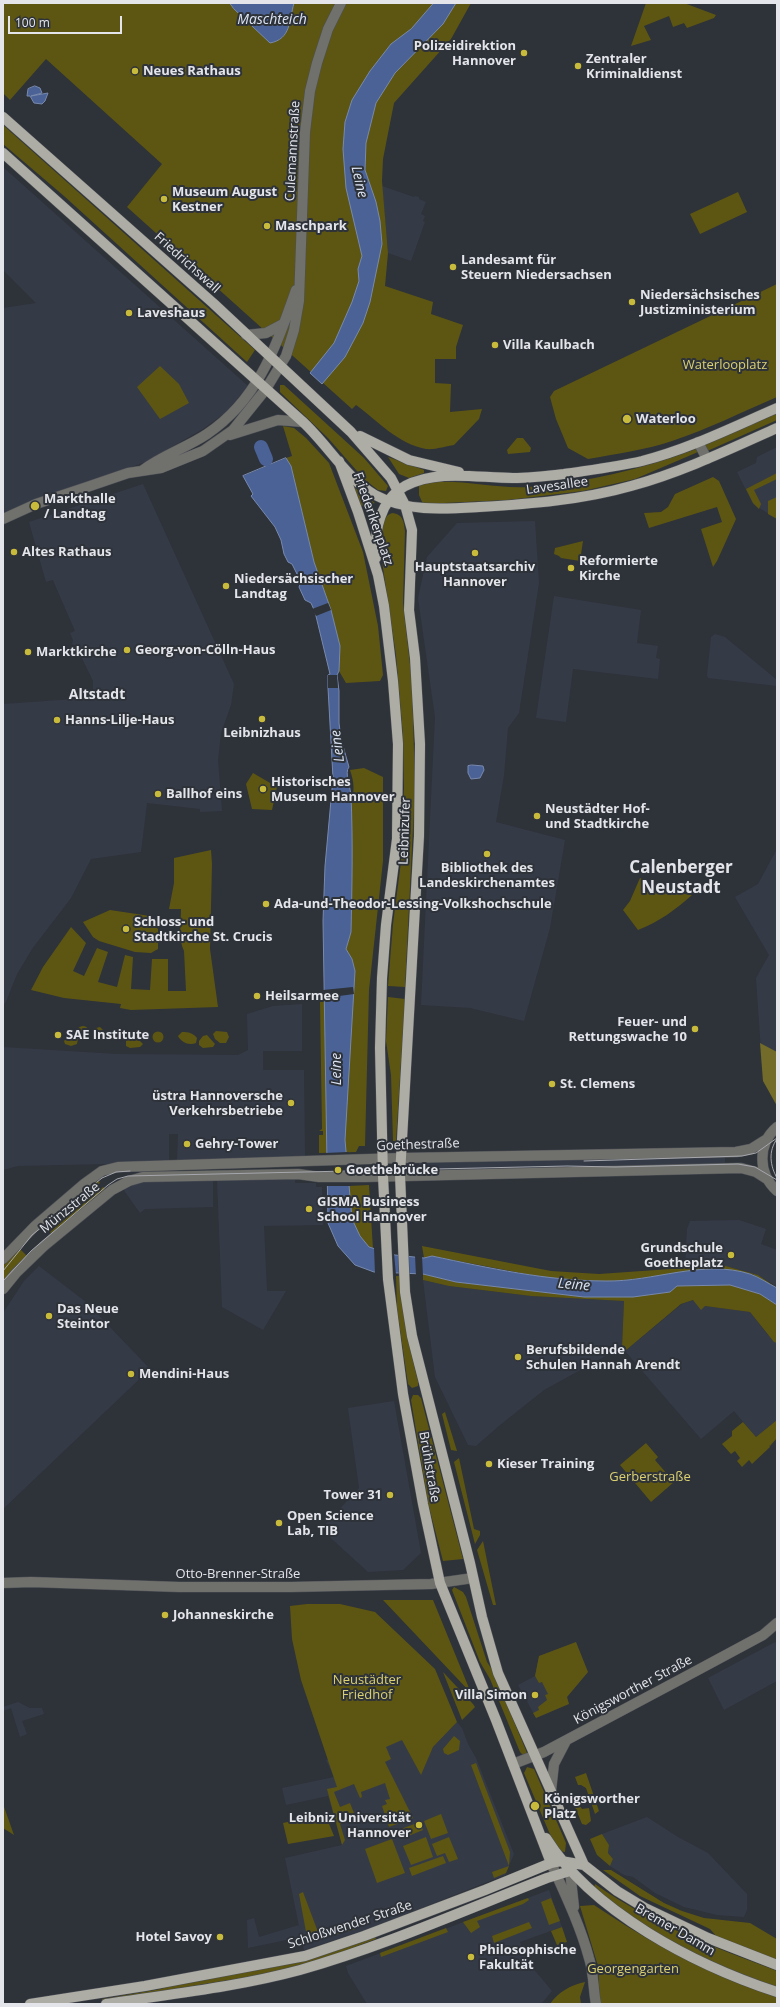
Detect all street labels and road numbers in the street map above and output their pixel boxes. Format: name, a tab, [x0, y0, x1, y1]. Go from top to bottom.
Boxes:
street label: Culemannstraße	[283, 100, 303, 202]
street label: Friedrichswall	[151, 229, 223, 297]
street label: Friederikenplatz	[350, 470, 396, 568]
street label: Lavesallee	[525, 474, 589, 498]
street label: Leibnizufer	[396, 797, 414, 865]
street label: Goethestraße	[376, 1136, 460, 1154]
street label: Münzstraße	[37, 1179, 103, 1237]
street label: Brühlstraße	[415, 1430, 443, 1504]
street label: Otto-Brenner-Straße	[176, 1566, 300, 1582]
street label: Königsworther Straße	[571, 1652, 695, 1728]
street label: Schloßwender Straße	[286, 1898, 414, 1952]
street label: Bremer Damm	[632, 1901, 718, 1959]

